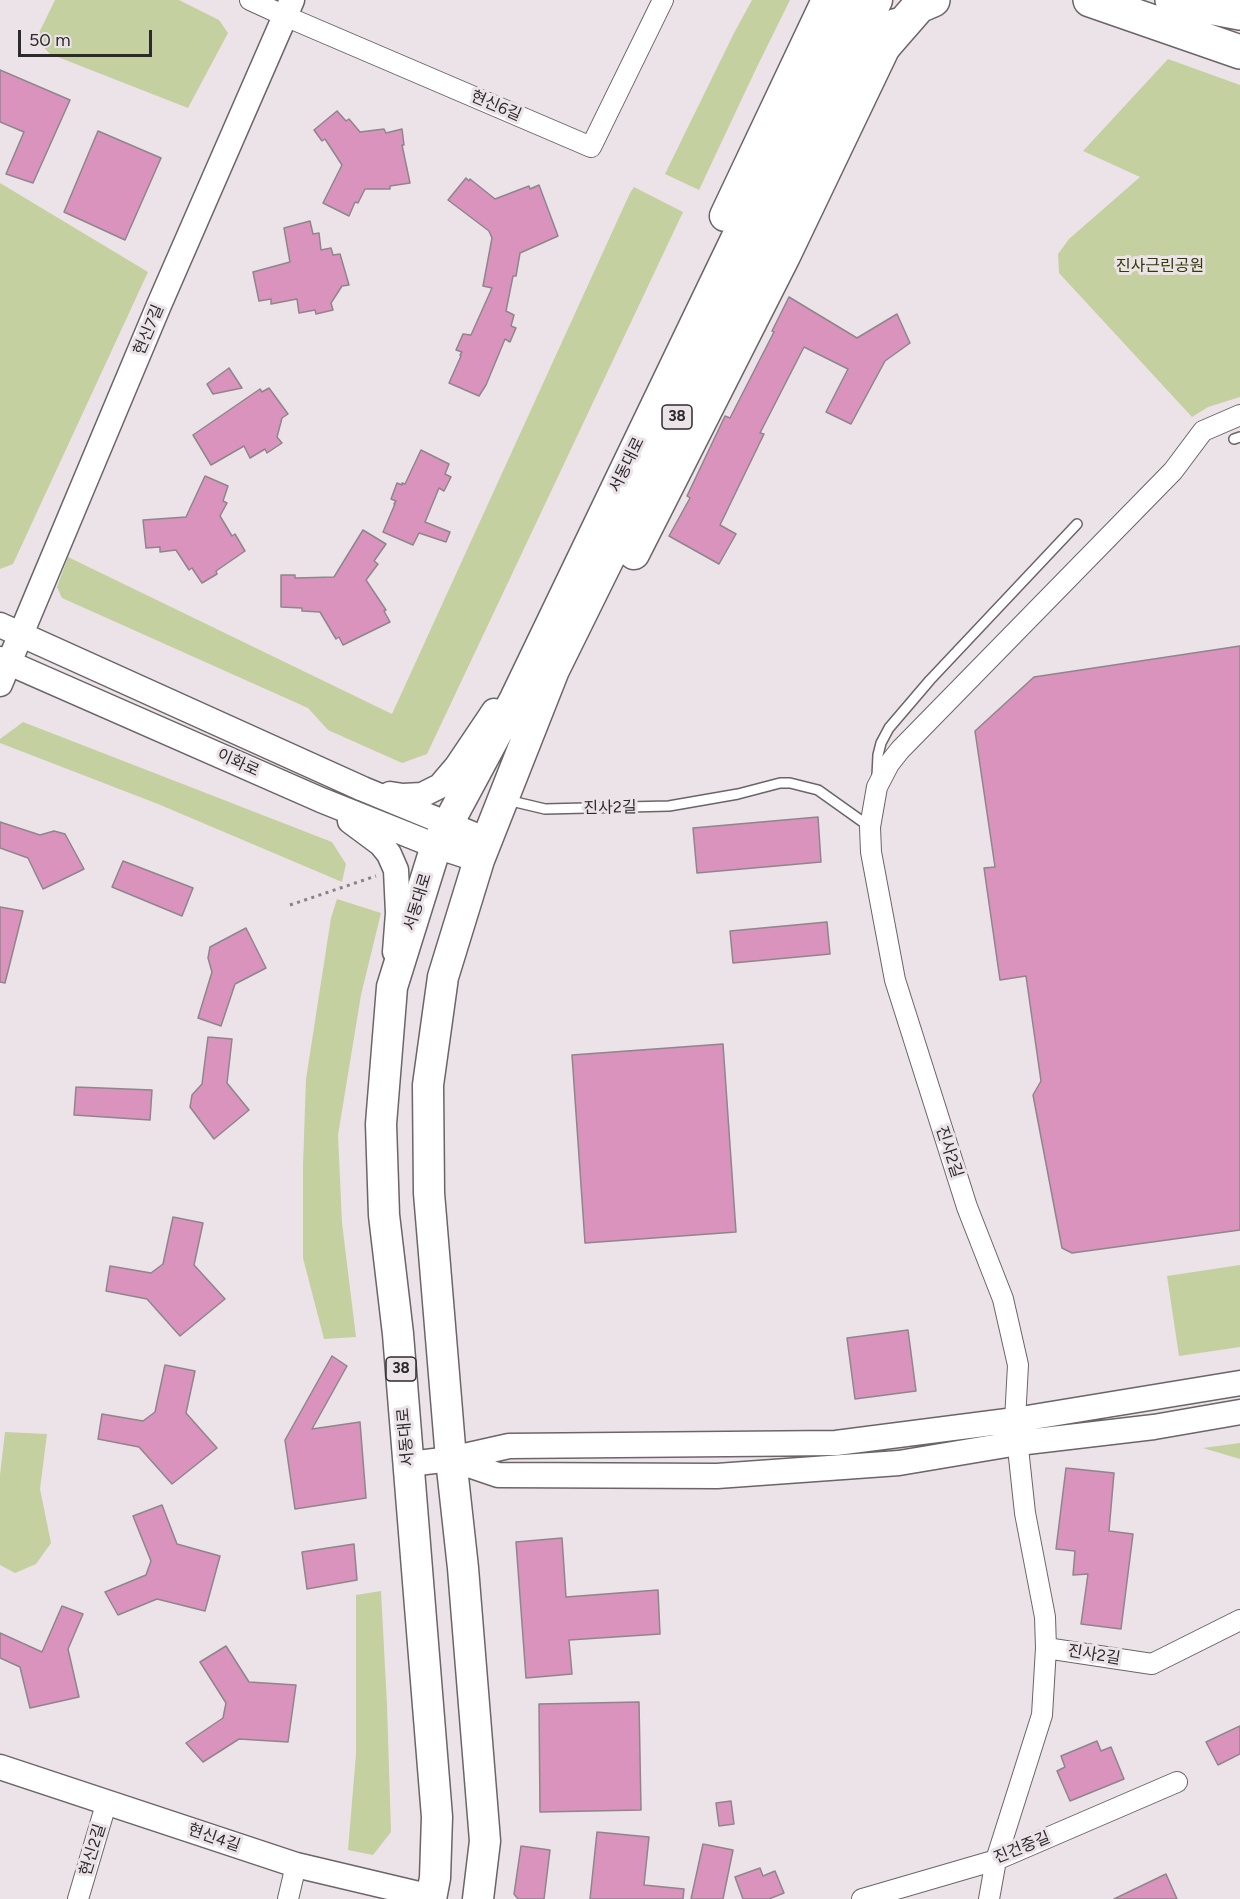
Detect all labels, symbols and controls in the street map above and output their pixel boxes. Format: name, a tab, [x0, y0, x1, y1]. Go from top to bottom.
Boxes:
scale bar	[21, 18, 154, 56]
text: 50 m	[29, 29, 71, 51]
street label: 현신6길	[468, 87, 524, 125]
park label: 진사근린공원	[1116, 256, 1204, 276]
street label: 현신7길	[130, 302, 168, 358]
road number: 38	[662, 405, 692, 429]
street label: 서동대로	[605, 434, 649, 496]
street label: 이화로	[214, 745, 262, 781]
street label: 진사2길	[583, 798, 637, 818]
street label: 서동대로	[400, 871, 436, 933]
street label: 진사2길	[932, 1124, 966, 1180]
road number: 38	[386, 1357, 416, 1381]
street label: 서동대로	[394, 1407, 418, 1467]
street label: 진사2길	[1066, 1641, 1122, 1669]
street label: 현신4길	[185, 1820, 243, 1856]
street label: 현신2길	[76, 1822, 110, 1878]
street label: 진건중길	[991, 1828, 1053, 1868]

